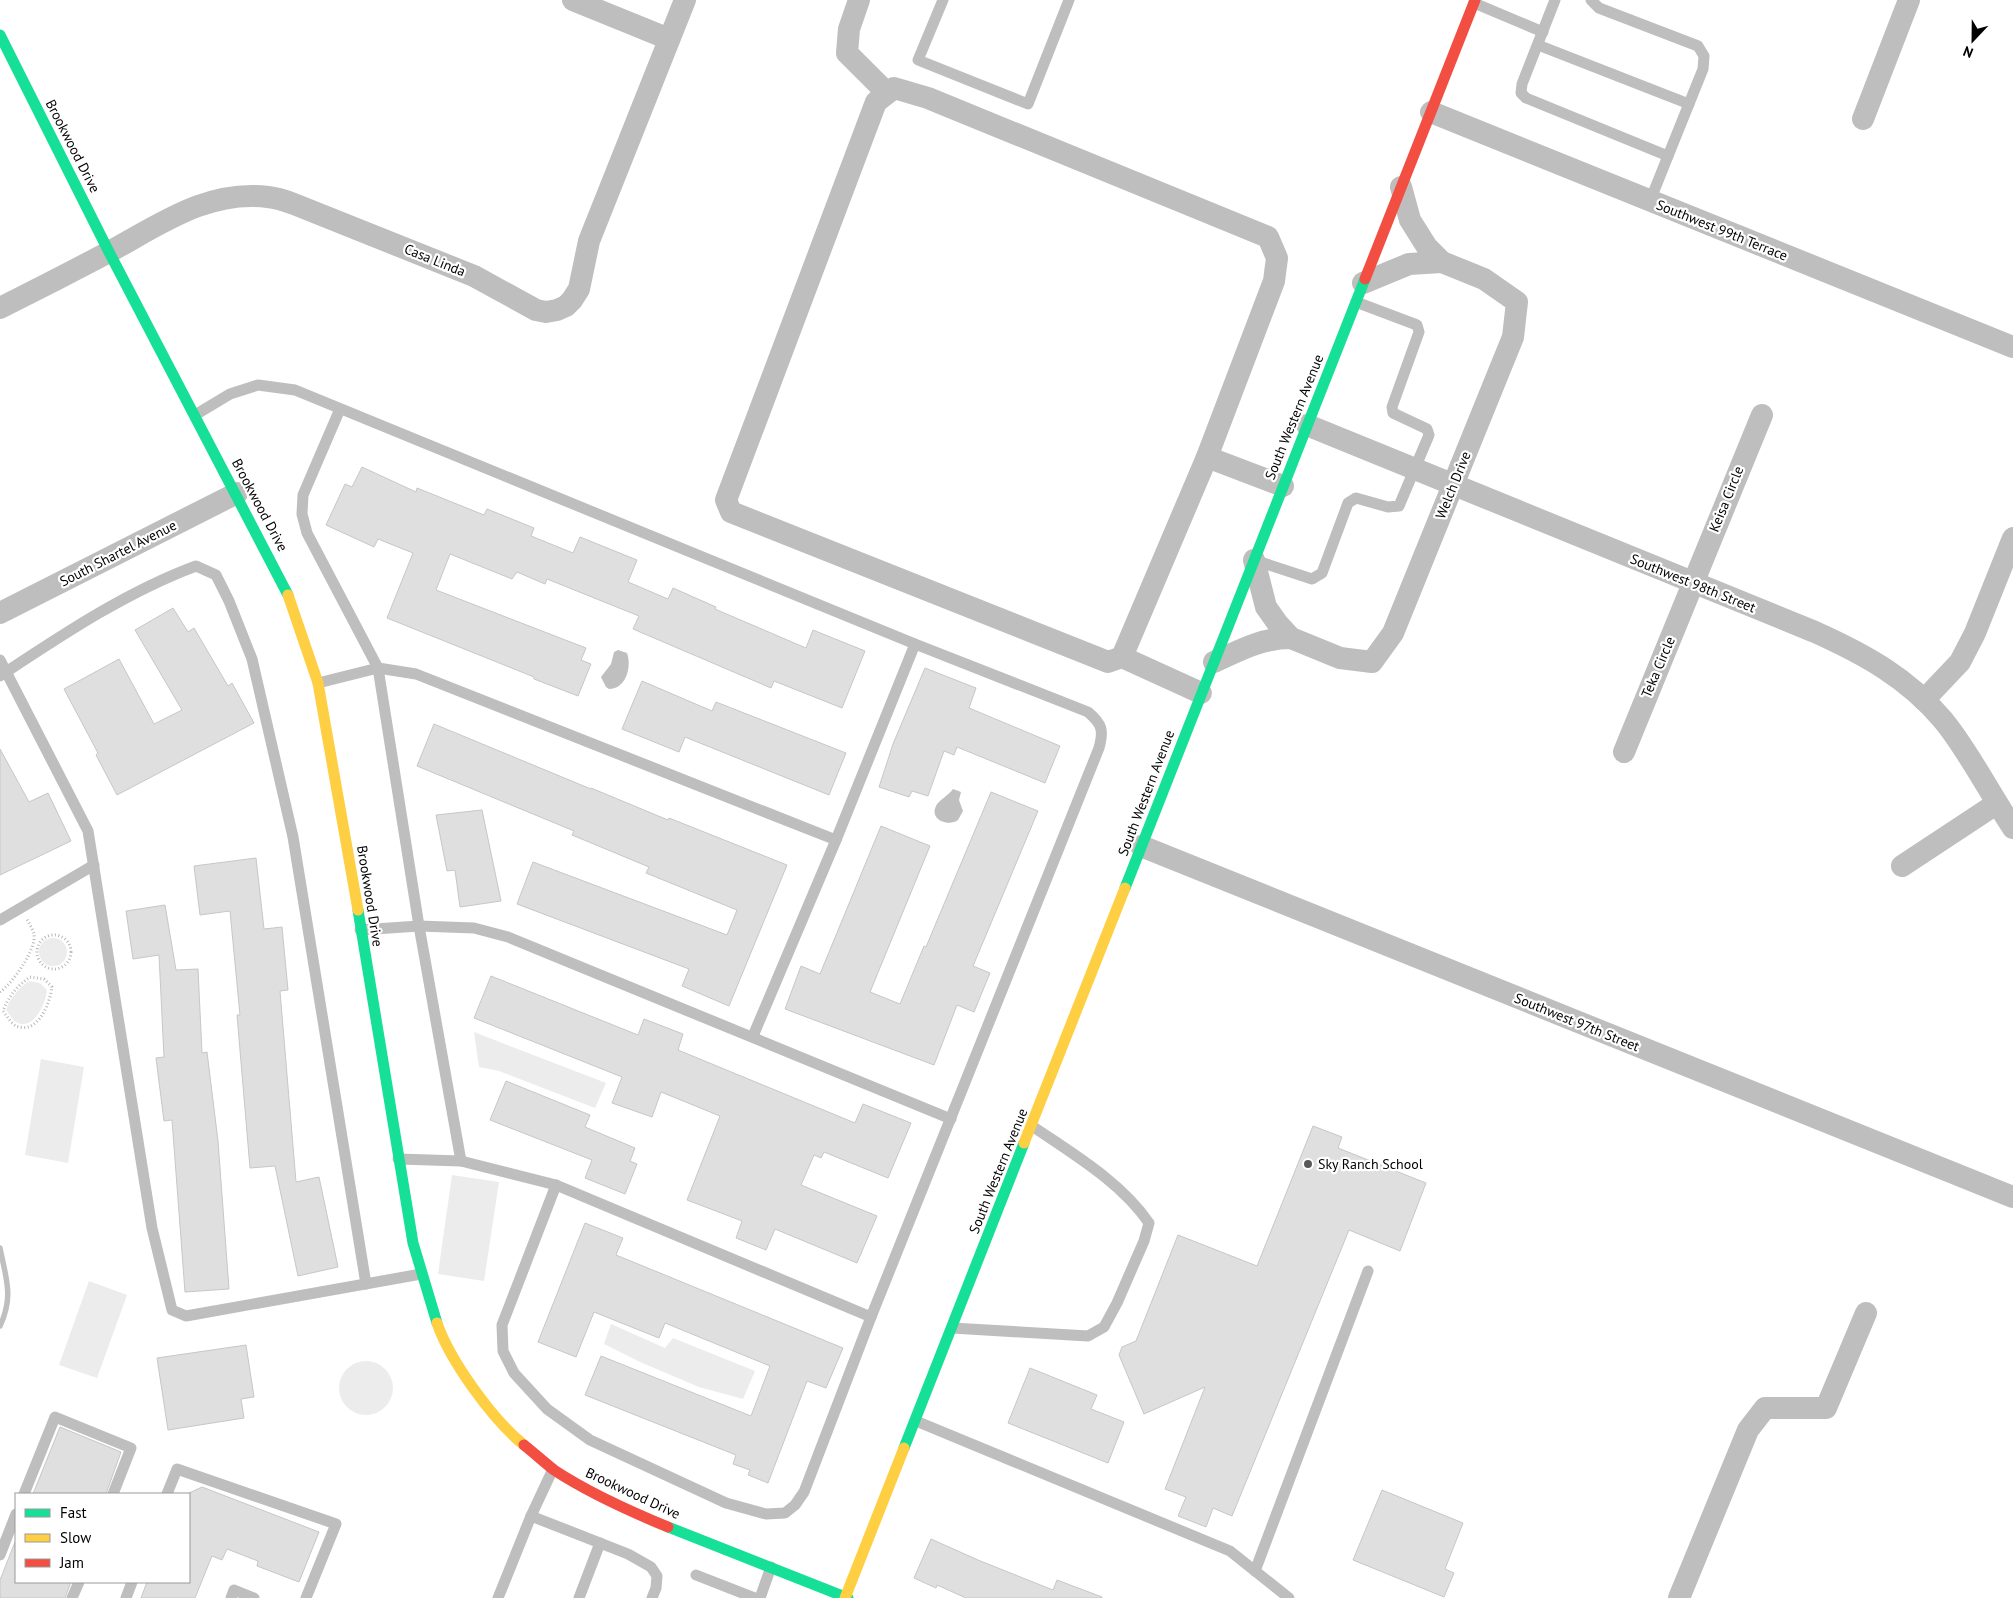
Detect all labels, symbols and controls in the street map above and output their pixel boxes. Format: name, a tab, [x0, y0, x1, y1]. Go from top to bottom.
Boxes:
north arrow	[1948, 15, 1998, 65]
text: N	[1960, 42, 1976, 62]
street label: Brookwood Drive	[42, 96, 104, 196]
street label: Southwest 99th Terrace	[1654, 195, 1790, 265]
street label: Casa Linda	[402, 240, 468, 280]
street label: South Western Avenue	[1261, 352, 1327, 482]
street label: Welch Drive	[1431, 449, 1475, 521]
street label: Brookwood Drive	[228, 456, 292, 554]
street label: Keisa Circle	[1705, 463, 1747, 535]
street label: South Shartel Avenue	[57, 516, 179, 590]
street label: Southwest 98th Street	[1628, 550, 1759, 616]
street label: Teka Circle	[1637, 634, 1679, 700]
street label: South Western Avenue	[1114, 727, 1178, 859]
street label: Brookwood Drive	[353, 844, 387, 948]
street label: Southwest 97th Street	[1512, 989, 1642, 1055]
street label: South Western Avenue	[965, 1106, 1031, 1236]
place label: Sky Ranch School	[1318, 1155, 1423, 1173]
marker: Sky Ranch School	[1302, 1158, 1314, 1170]
street label: Brookwood Drive	[583, 1463, 683, 1523]
legend	[15, 1493, 190, 1583]
text: Fast	[60, 1503, 87, 1522]
text: Slow	[60, 1528, 91, 1547]
text: Jam	[59, 1553, 84, 1572]

